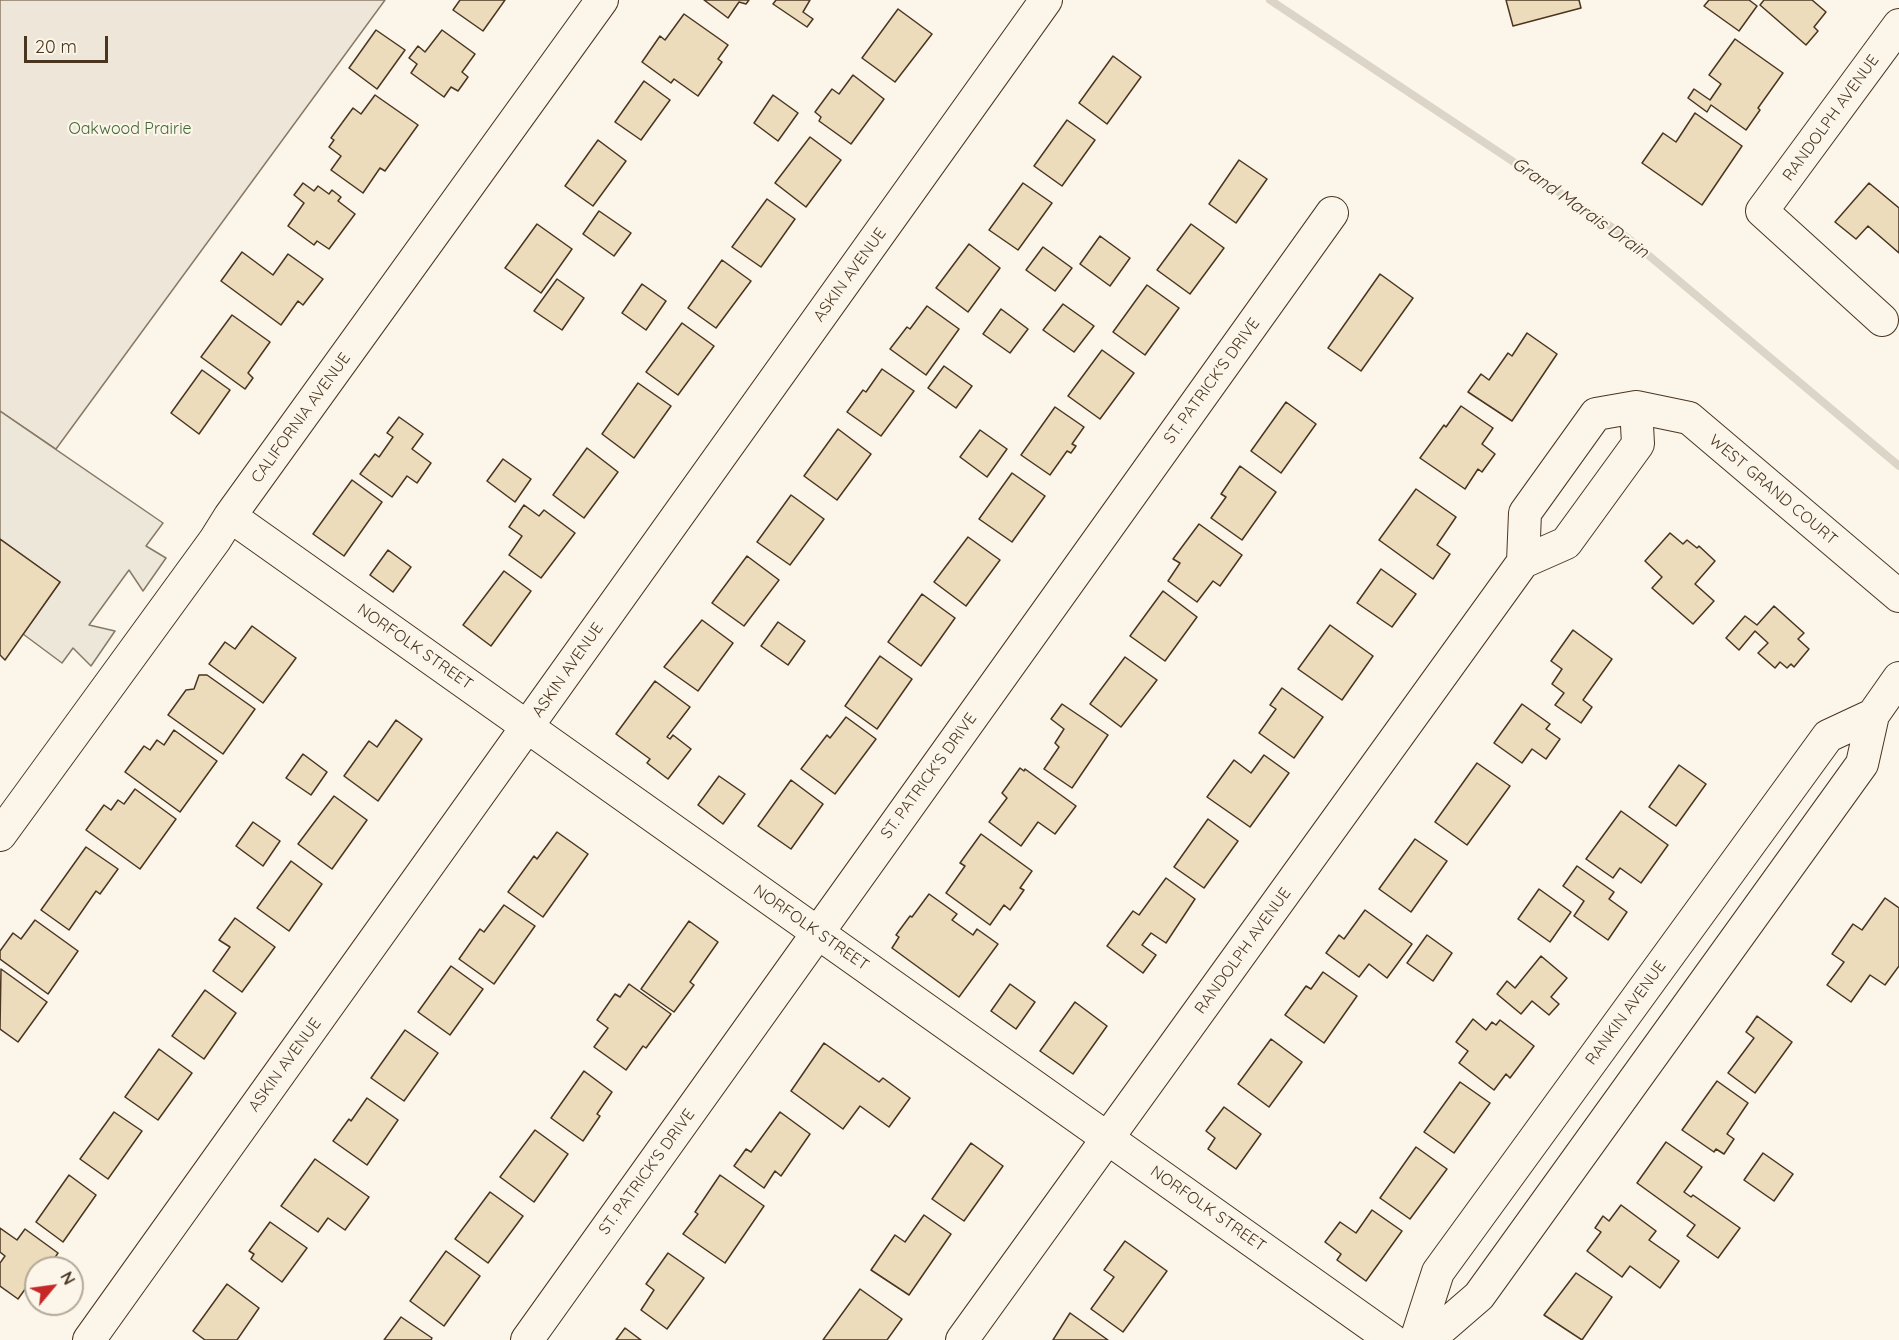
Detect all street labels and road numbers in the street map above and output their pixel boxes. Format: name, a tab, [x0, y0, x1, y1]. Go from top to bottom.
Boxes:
street label: RANDOLPH AVENUE	[1779, 51, 1883, 185]
street label: ASKIN AVENUE	[810, 224, 890, 326]
street label: ST. PATRICK'S DRIVE	[1160, 314, 1264, 448]
street label: CALIFORNIA AVENUE	[247, 349, 355, 487]
street label: WEST GRAND COURT	[1705, 431, 1841, 549]
street label: NORFOLK STREET	[354, 600, 476, 694]
street label: ASKIN AVENUE	[528, 619, 608, 721]
street label: ST. PATRICK'S DRIVE	[877, 709, 981, 843]
street label: NORFOLK STREET	[750, 881, 872, 975]
street label: RANDOLPH AVENUE	[1191, 884, 1295, 1018]
street label: RANKIN AVENUE	[1582, 957, 1670, 1069]
street label: ASKIN AVENUE	[245, 1014, 325, 1116]
street label: ST. PATRICK'S DRIVE	[595, 1105, 699, 1239]
street label: NORFOLK STREET	[1147, 1162, 1269, 1256]

